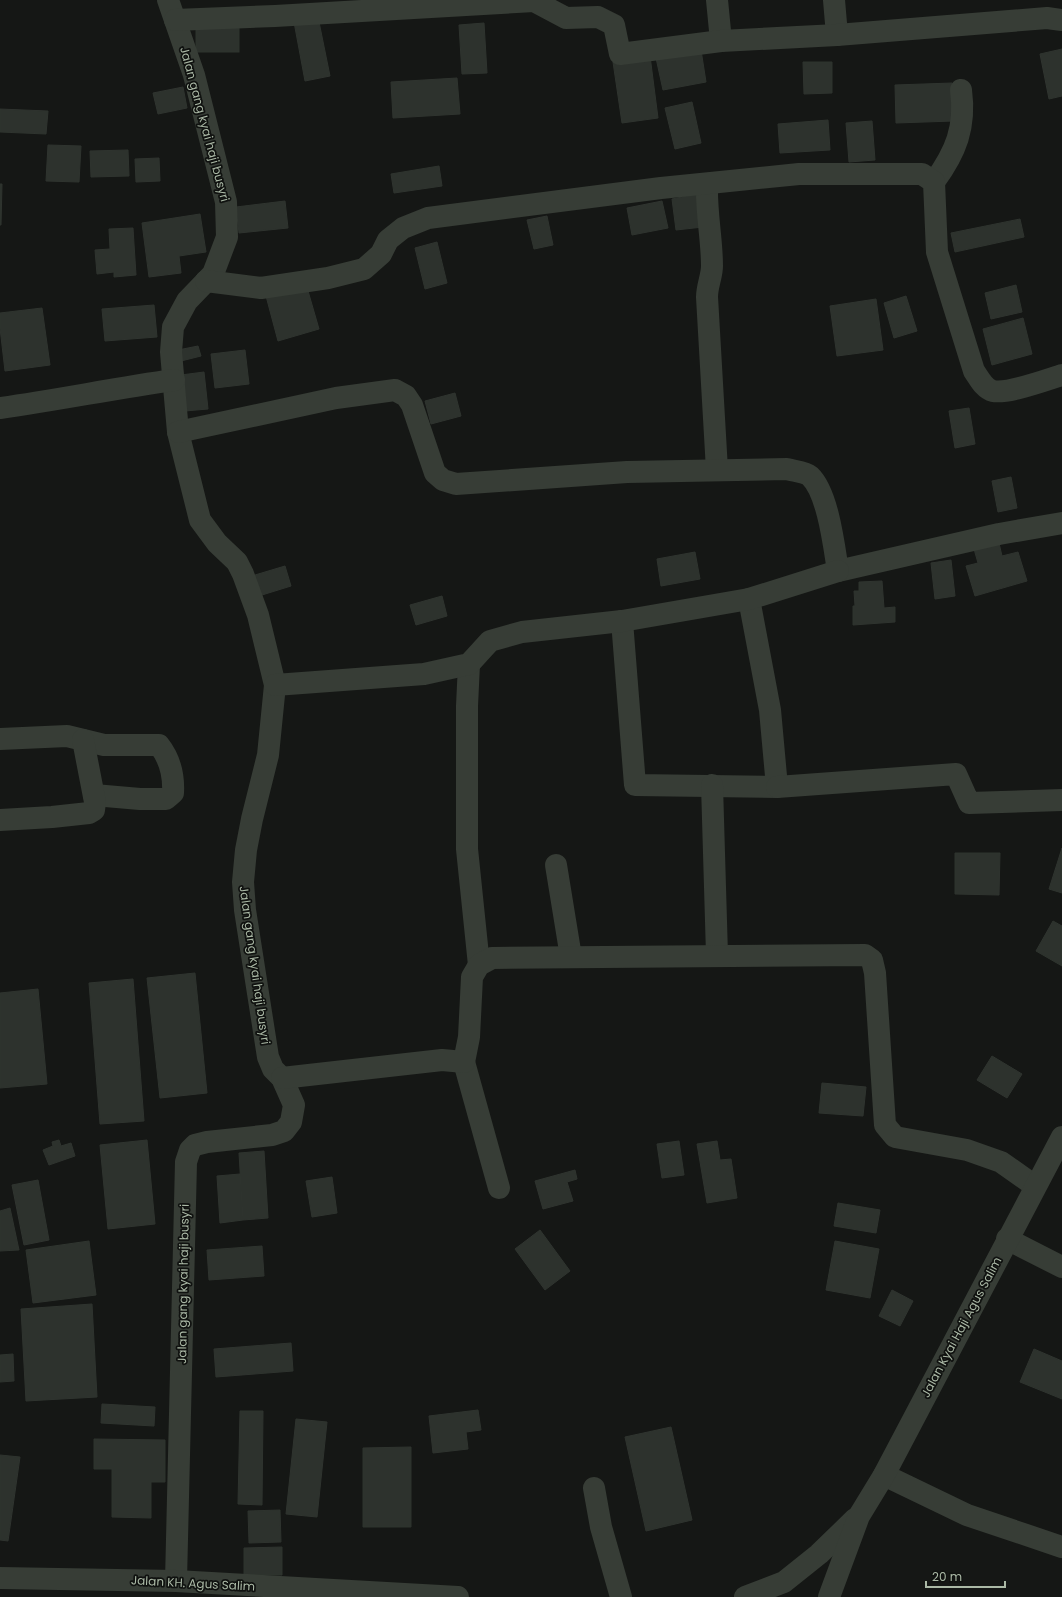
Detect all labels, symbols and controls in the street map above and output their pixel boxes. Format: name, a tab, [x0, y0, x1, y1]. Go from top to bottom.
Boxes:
street label: Jalan gang kyai haji busyri	[176, 45, 234, 204]
street label: Jalan gang kyai haji busyri	[235, 885, 275, 1045]
street label: Jalan gang kyai haji busyri	[173, 1204, 193, 1364]
street label: Jalan Kyai Haji Agus Salim	[917, 1254, 1005, 1400]
scale bar	[926, 1563, 1005, 1589]
text: 20 m	[932, 1568, 962, 1585]
street label: Jalan KH. Agus Salim	[130, 1571, 256, 1595]

